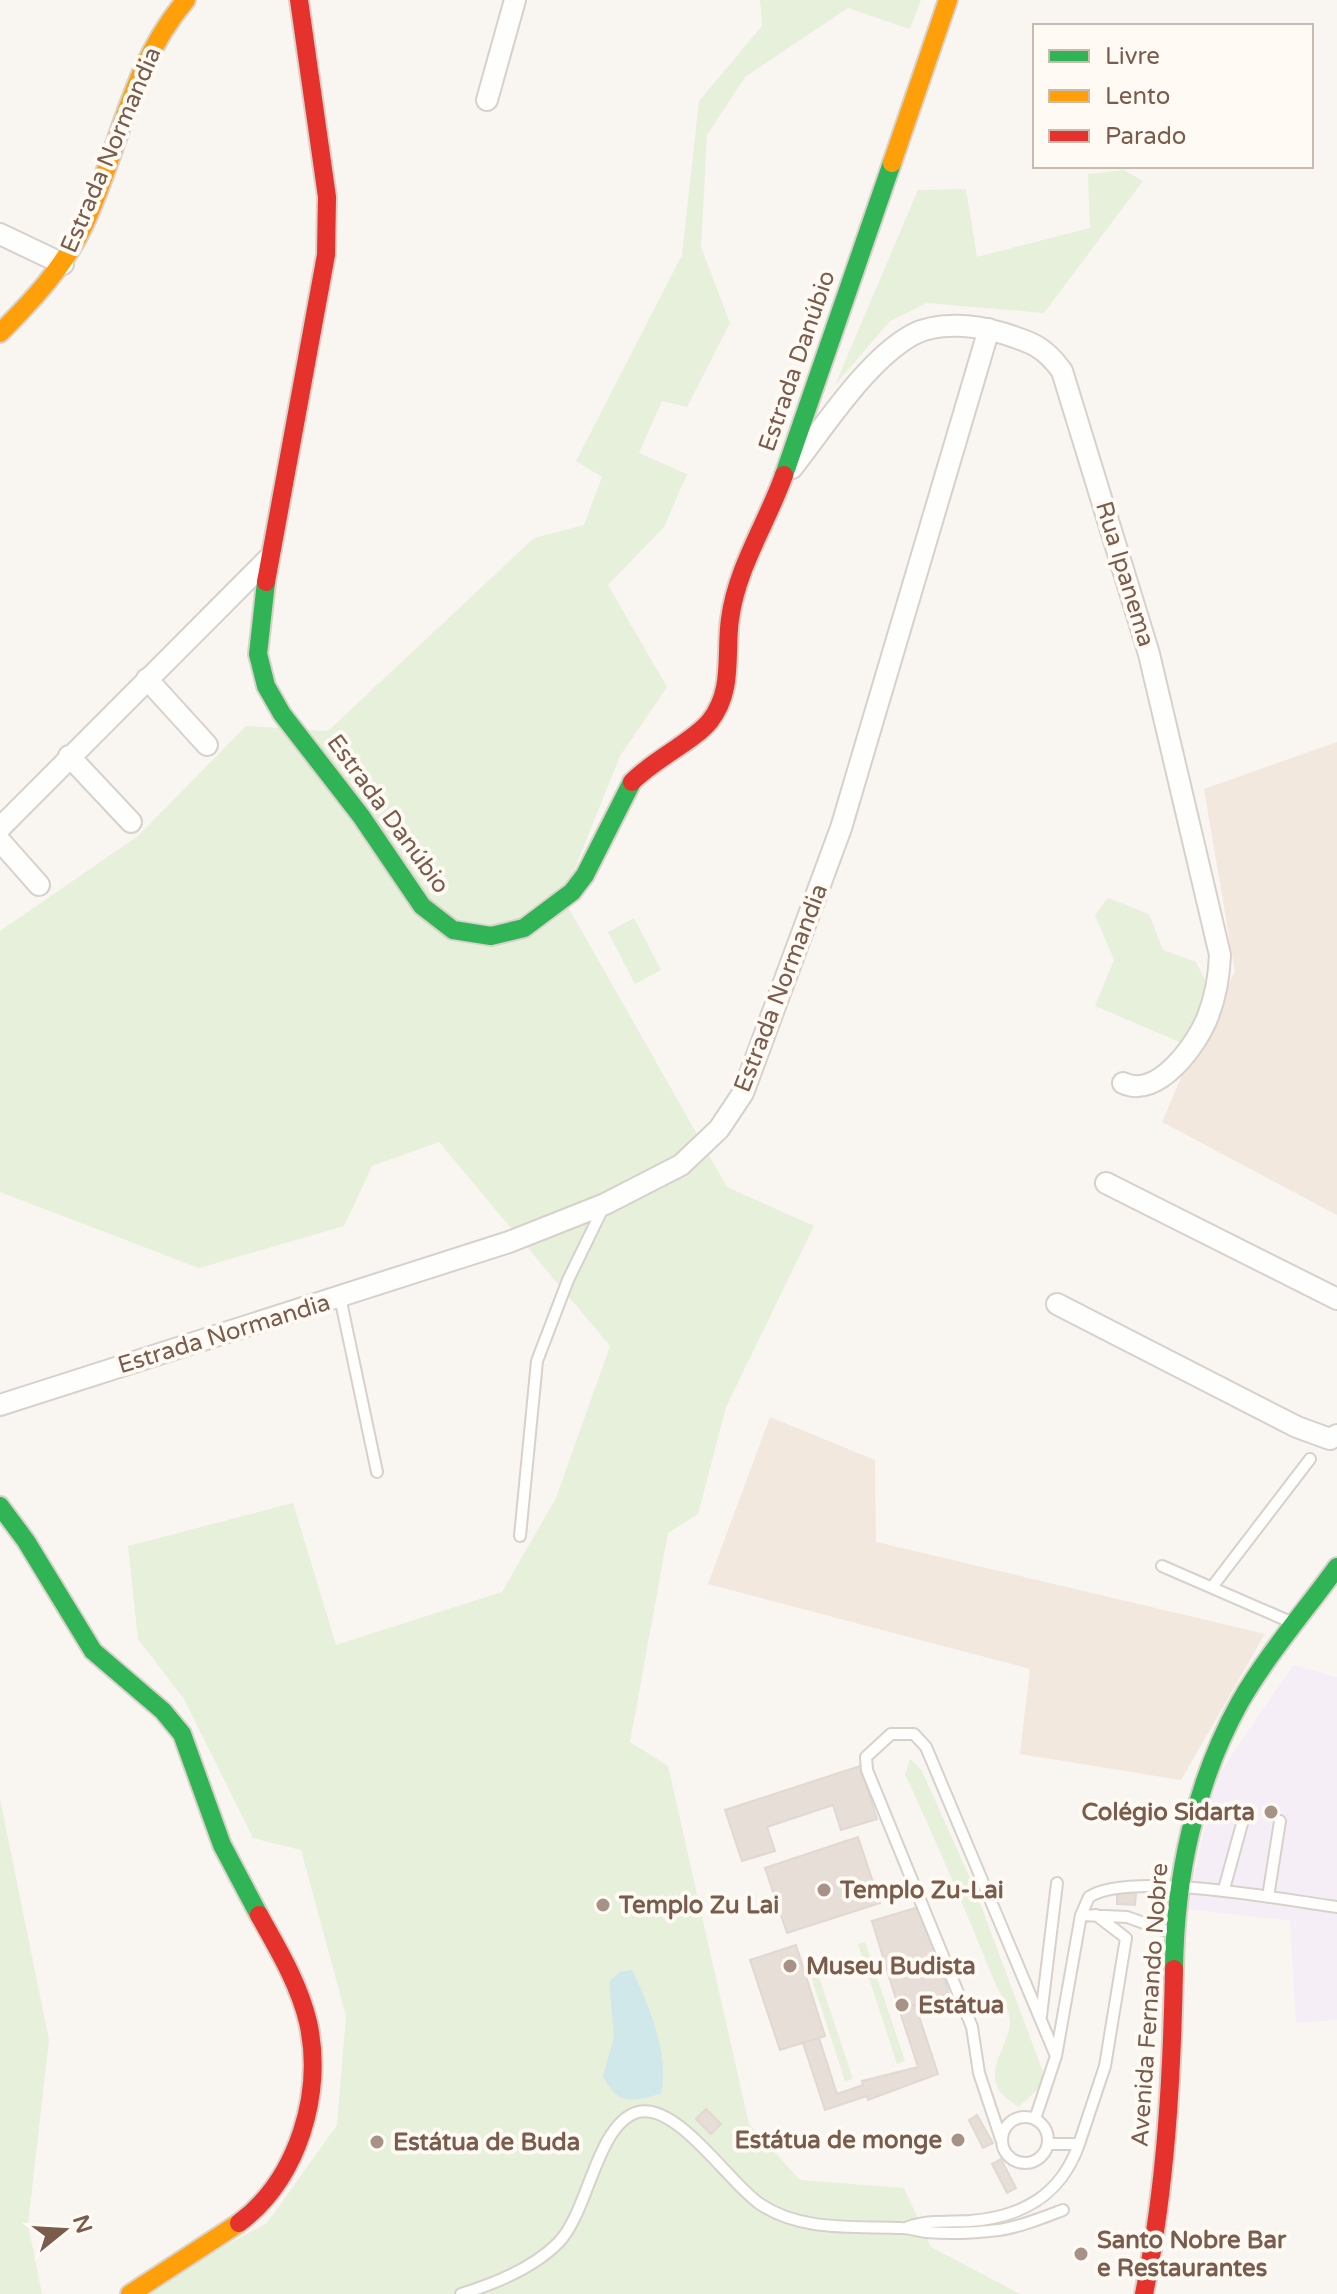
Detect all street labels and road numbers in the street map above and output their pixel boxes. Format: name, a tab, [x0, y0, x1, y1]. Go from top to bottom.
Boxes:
street label: Estrada Normandia	[55, 43, 167, 257]
street label: Estrada Danúbio	[752, 267, 842, 455]
street label: Rua Ipanema	[1089, 498, 1161, 650]
street label: Estrada Danúbio	[321, 729, 455, 899]
street label: Estrada Normandia	[728, 880, 834, 1096]
street label: Estrada Normandia	[114, 1288, 334, 1380]
street label: Avenida Fernando Nobre	[1126, 1862, 1174, 2148]

